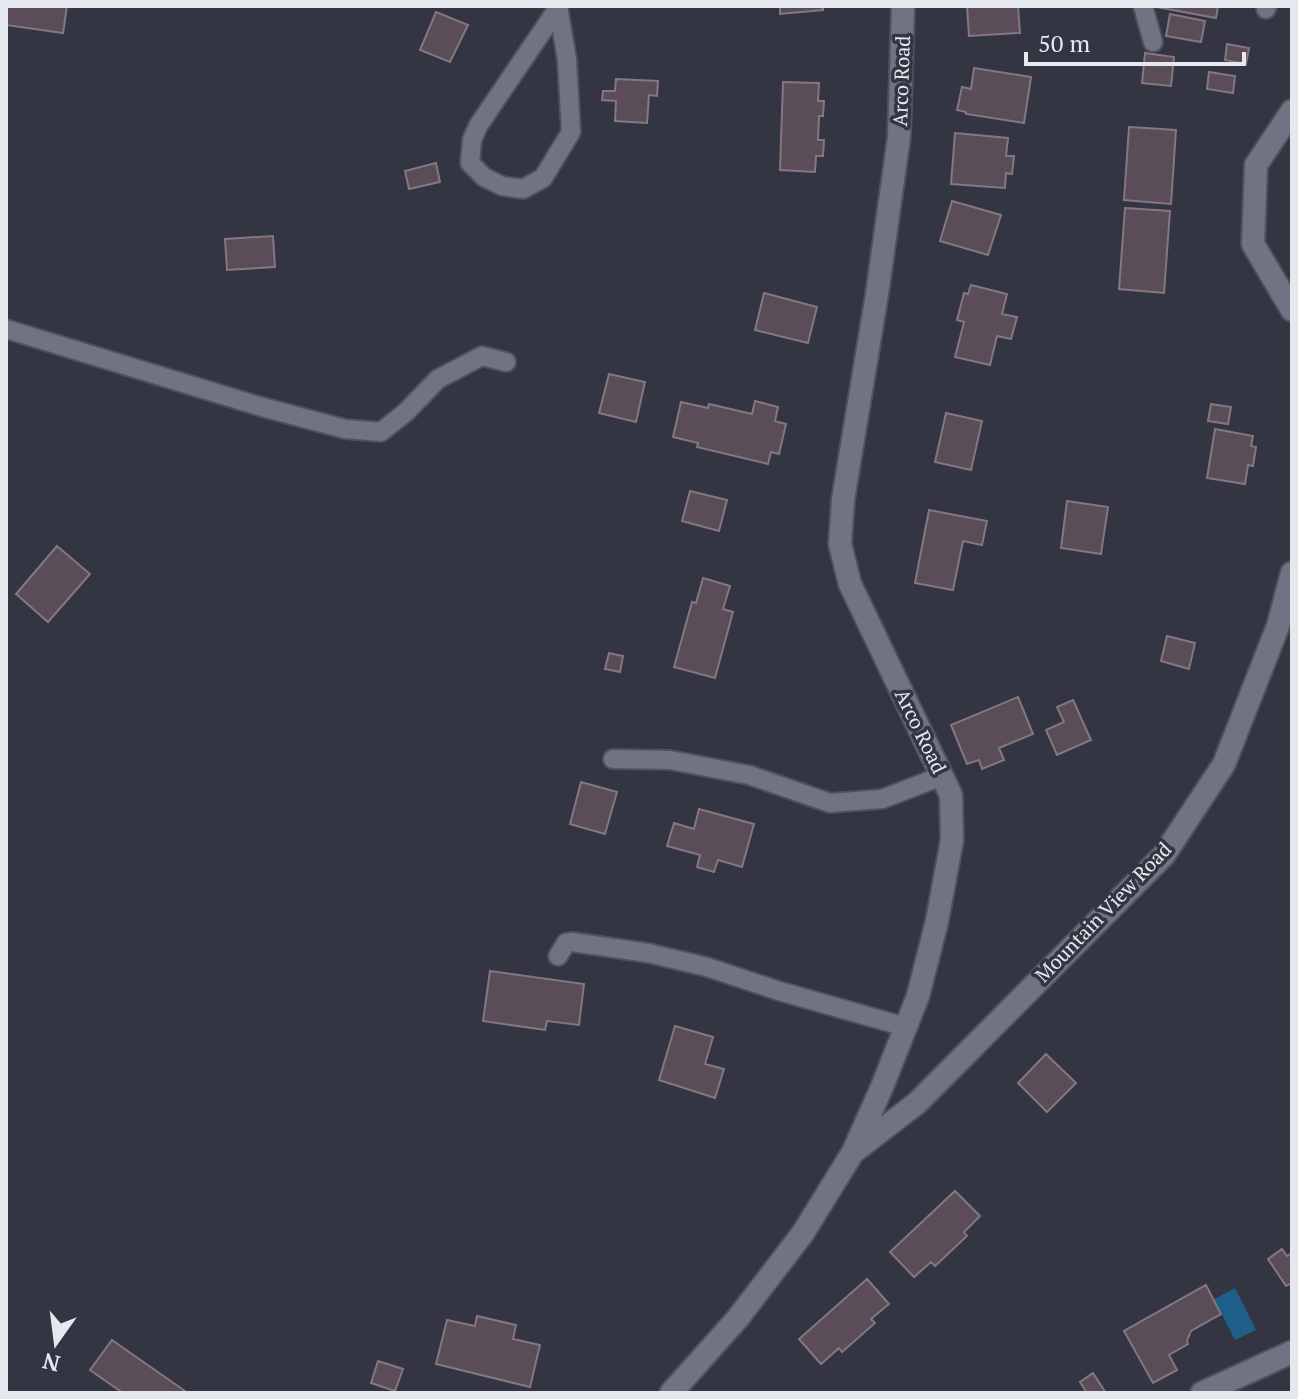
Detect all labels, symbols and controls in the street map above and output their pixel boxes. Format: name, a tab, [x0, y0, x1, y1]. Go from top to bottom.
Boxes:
scale bar	[1026, 16, 1244, 66]
text: 50 m	[1038, 27, 1090, 59]
street label: Arco Road	[886, 35, 916, 127]
street label: Arco Road	[889, 684, 953, 778]
street label: Mountain View Road	[1029, 836, 1177, 988]
north arrow	[16, 1303, 96, 1383]
text: N	[39, 1347, 63, 1379]

